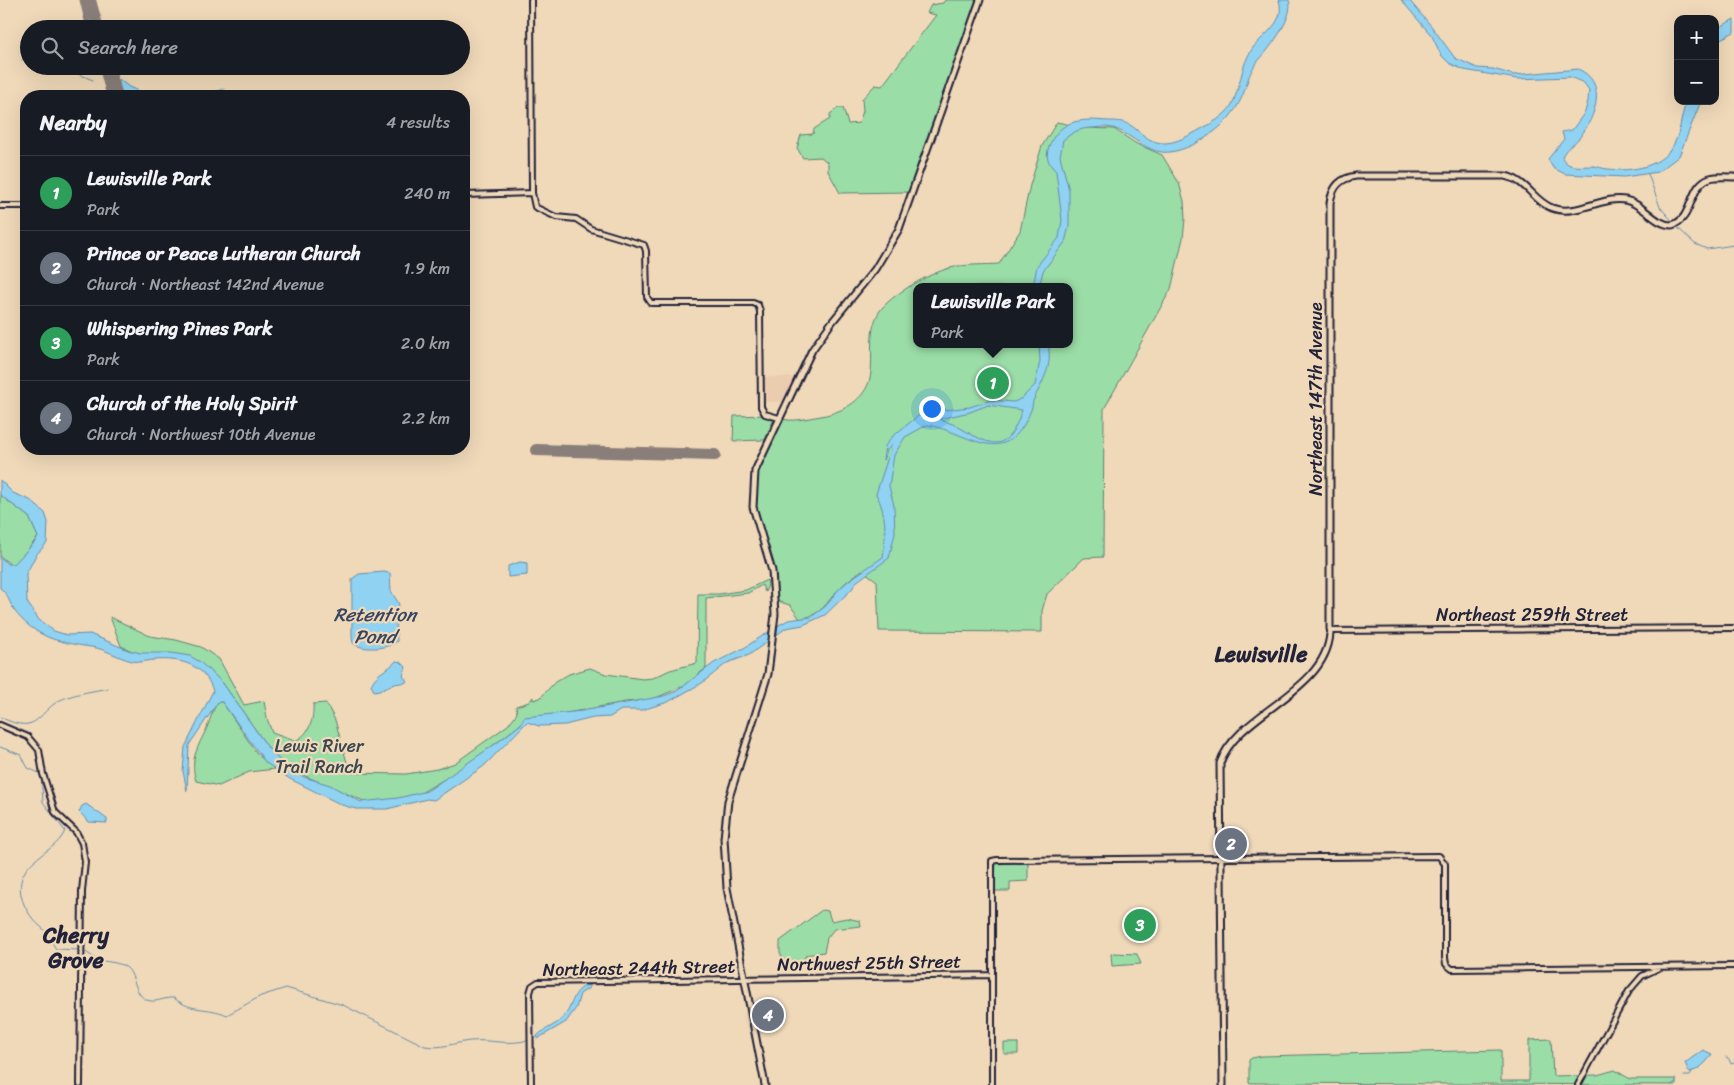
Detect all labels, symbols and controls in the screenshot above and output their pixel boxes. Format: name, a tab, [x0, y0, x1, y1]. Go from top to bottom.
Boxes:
map controls	[1674, 15, 1719, 105]
button: +	[1674, 15, 1719, 60]
search box	[20, 20, 470, 75]
text: Search here	[78, 31, 178, 64]
icon: search	[38, 34, 66, 62]
button: −	[1674, 60, 1719, 105]
text: Nearby	[40, 104, 106, 142]
text: 4 results	[386, 108, 450, 137]
text: Lewisville Park	[87, 162, 211, 195]
text: 1	[53, 179, 59, 208]
text: 240 m	[404, 179, 450, 208]
text: Park	[87, 195, 120, 224]
text: Prince or Peace Lutheran Church	[87, 237, 361, 270]
text: 2	[51, 254, 61, 283]
text: 1.9 km	[404, 254, 450, 283]
text: Church · Northeast 142nd Avenue	[87, 270, 324, 299]
popup	[913, 283, 1073, 348]
text: Lewisville Park	[931, 285, 1055, 318]
street label: Northeast 147th Avenue	[1300, 302, 1332, 496]
text: Whispering Pines Park	[87, 312, 272, 345]
text: Park	[931, 318, 964, 347]
text: 3	[52, 329, 60, 358]
text: 2.0 km	[401, 329, 450, 358]
text: Park	[87, 345, 120, 374]
pin: 1	[977, 364, 1009, 402]
text: Church of the Holy Spirit	[87, 387, 297, 420]
your location	[919, 396, 945, 422]
text: 4	[51, 404, 61, 433]
text: 2.2 km	[402, 404, 450, 433]
text: Church · Northwest 10th Avenue	[87, 420, 315, 449]
water label: Retention Pond	[334, 598, 418, 653]
street label: Northeast 259th Street	[1436, 599, 1628, 631]
district label: Lewisville	[1214, 635, 1308, 674]
park label: Lewis River Trail Ranch	[275, 730, 365, 783]
pin: 2	[1215, 825, 1247, 863]
pin: 3	[1124, 906, 1156, 944]
district label: Cherry Grove	[42, 916, 110, 980]
street label: Northwest 25th Street	[777, 945, 961, 981]
street label: Northeast 244th Street	[542, 950, 736, 986]
pin: 4	[752, 996, 784, 1034]

